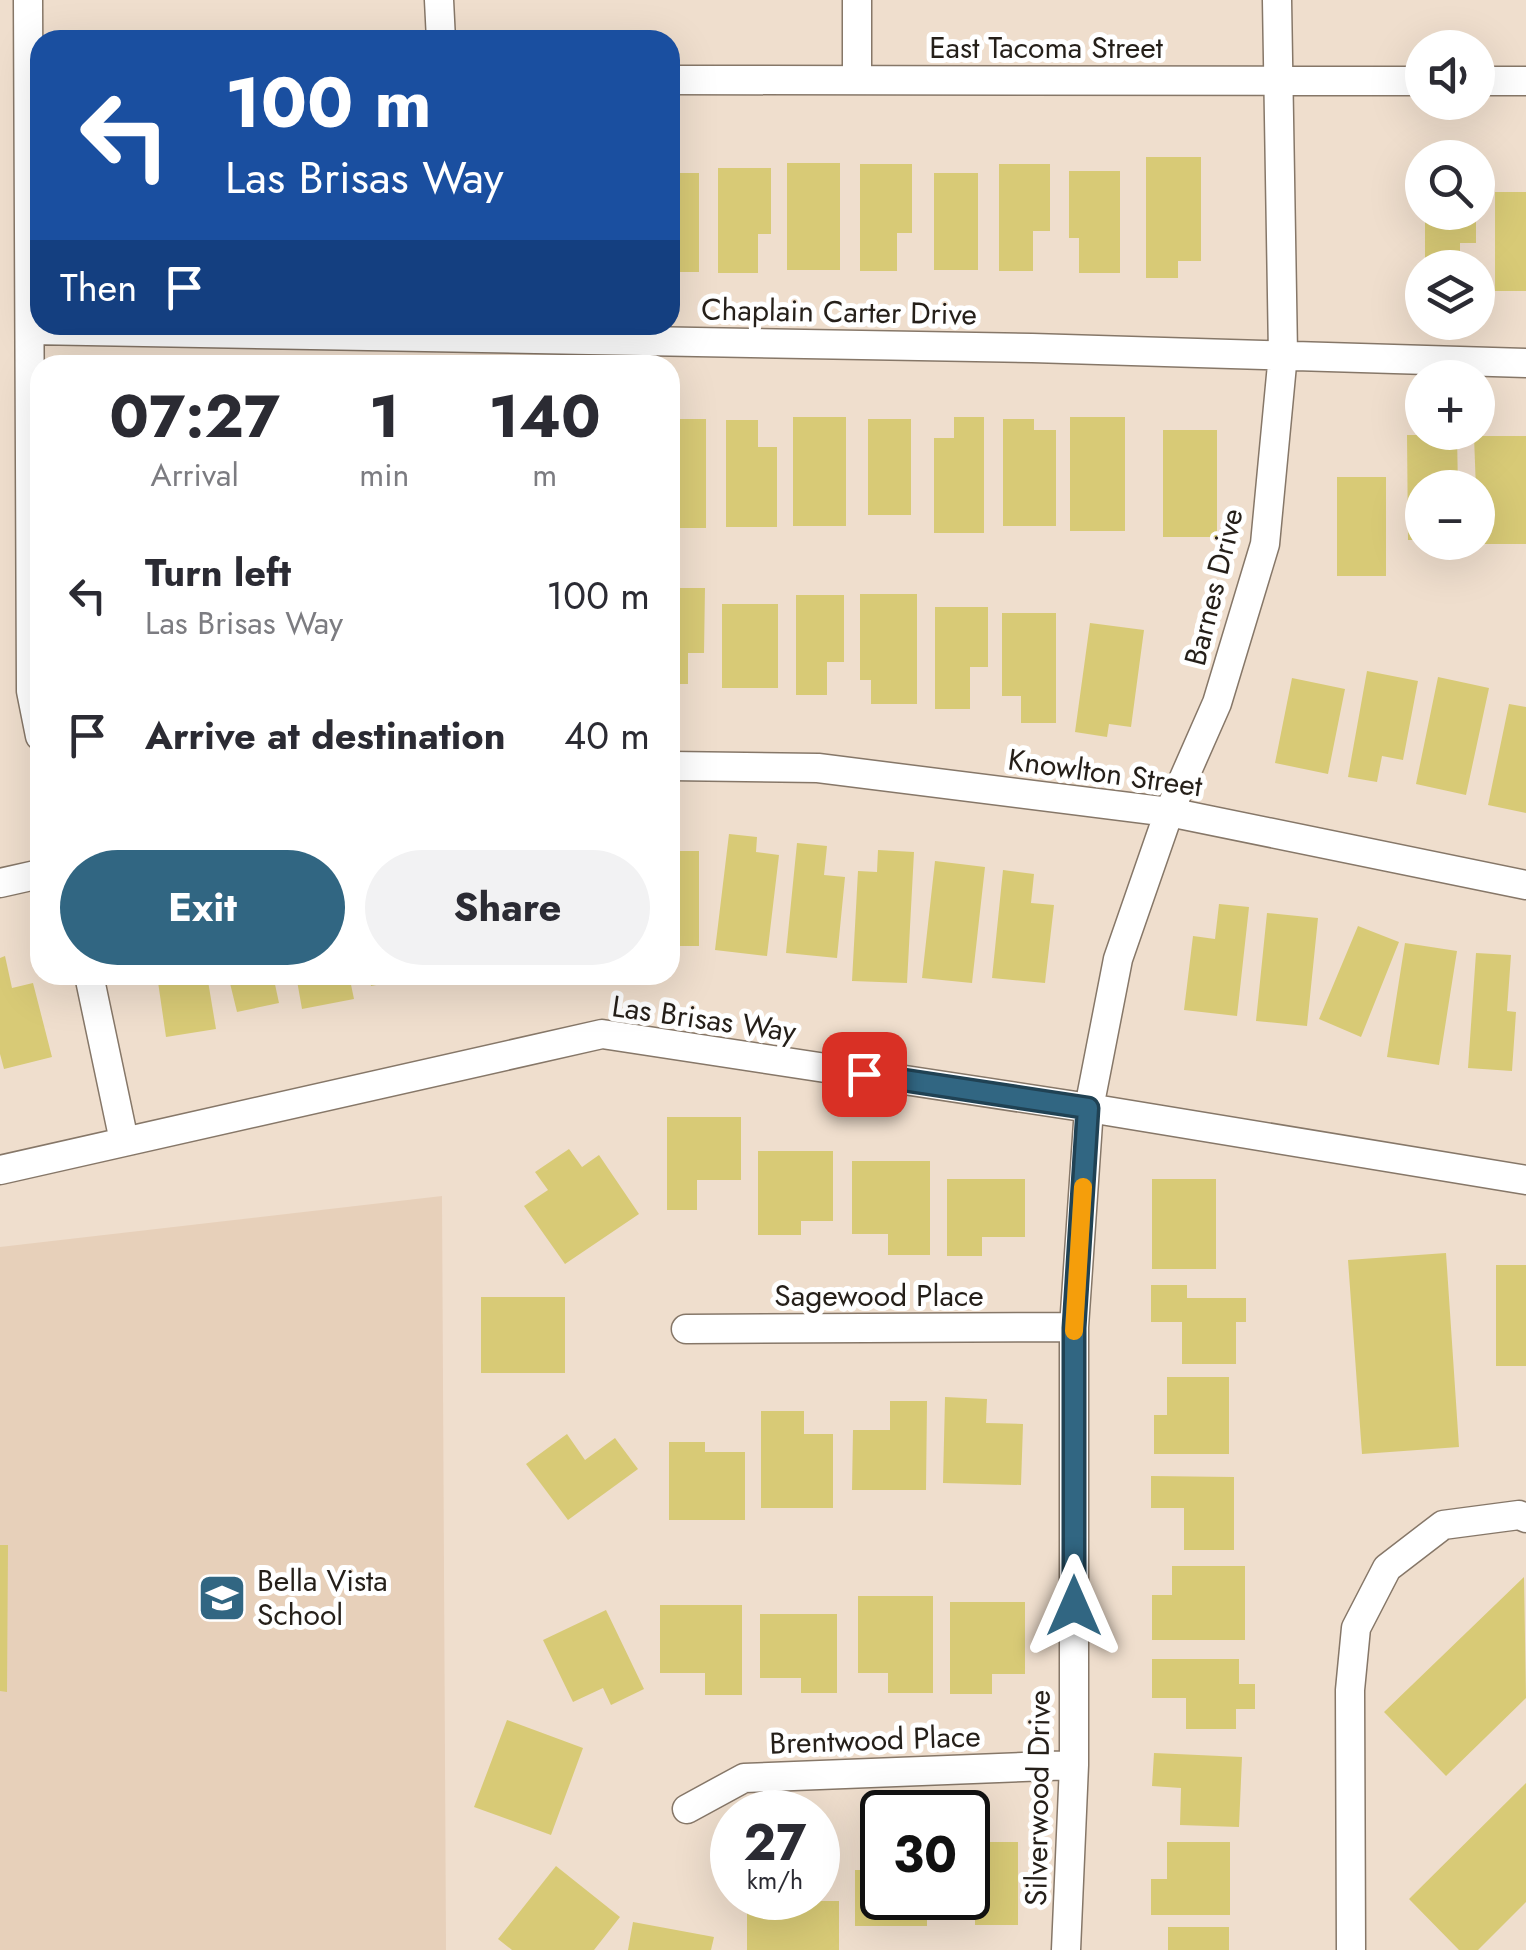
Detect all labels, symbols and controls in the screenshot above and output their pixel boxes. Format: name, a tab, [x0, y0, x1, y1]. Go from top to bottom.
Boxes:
street label: East Tacoma Street	[929, 26, 1164, 69]
map controls	[1405, 30, 1495, 560]
button: sound	[1405, 30, 1495, 120]
text: 100 m	[225, 52, 432, 153]
icon: left	[60, 70, 190, 200]
button: search	[1405, 140, 1495, 230]
text: Las Brisas Way	[225, 145, 503, 210]
button: layers	[1405, 250, 1495, 340]
text: Then	[60, 260, 137, 315]
icon: arrive	[157, 260, 212, 315]
street label: Chaplain Carter Drive	[701, 288, 977, 335]
button: +	[1405, 360, 1495, 450]
text: 07:27	[109, 373, 280, 460]
text: 1	[369, 373, 400, 460]
text: 140	[489, 373, 601, 460]
text: Arrival	[151, 452, 239, 498]
text: min	[359, 452, 409, 498]
text: m	[532, 452, 557, 498]
button: −	[1405, 470, 1495, 560]
street label: Barnes Drive	[1173, 504, 1254, 670]
text: Turn left	[145, 545, 291, 600]
icon: left	[60, 568, 115, 623]
text: 100 m	[546, 568, 650, 623]
text: Las Brisas Way	[145, 600, 343, 646]
icon: arrive	[60, 708, 115, 763]
text: Arrive at destination	[145, 708, 506, 763]
text: 40 m	[564, 708, 650, 763]
street label: Knowlton Street	[1005, 738, 1206, 808]
button: Exit	[60, 850, 345, 965]
button: Share	[365, 850, 650, 965]
street label: Las Brisas Way	[609, 984, 800, 1053]
pin	[822, 1032, 907, 1117]
icon: arrive	[837, 1047, 892, 1102]
street label: Sagewood Place	[774, 1274, 984, 1317]
position arrow	[1022, 1554, 1126, 1658]
place label: Bella Vista School	[257, 1559, 388, 1636]
school or university icon: Bella Vista School	[196, 1572, 248, 1624]
street label: Silverwood Drive	[1014, 1690, 1061, 1906]
street label: Brentwood Place	[769, 1714, 981, 1765]
speed limit sign: 30	[860, 1790, 990, 1920]
text: 27	[744, 1806, 806, 1879]
text: km/h	[747, 1862, 803, 1898]

